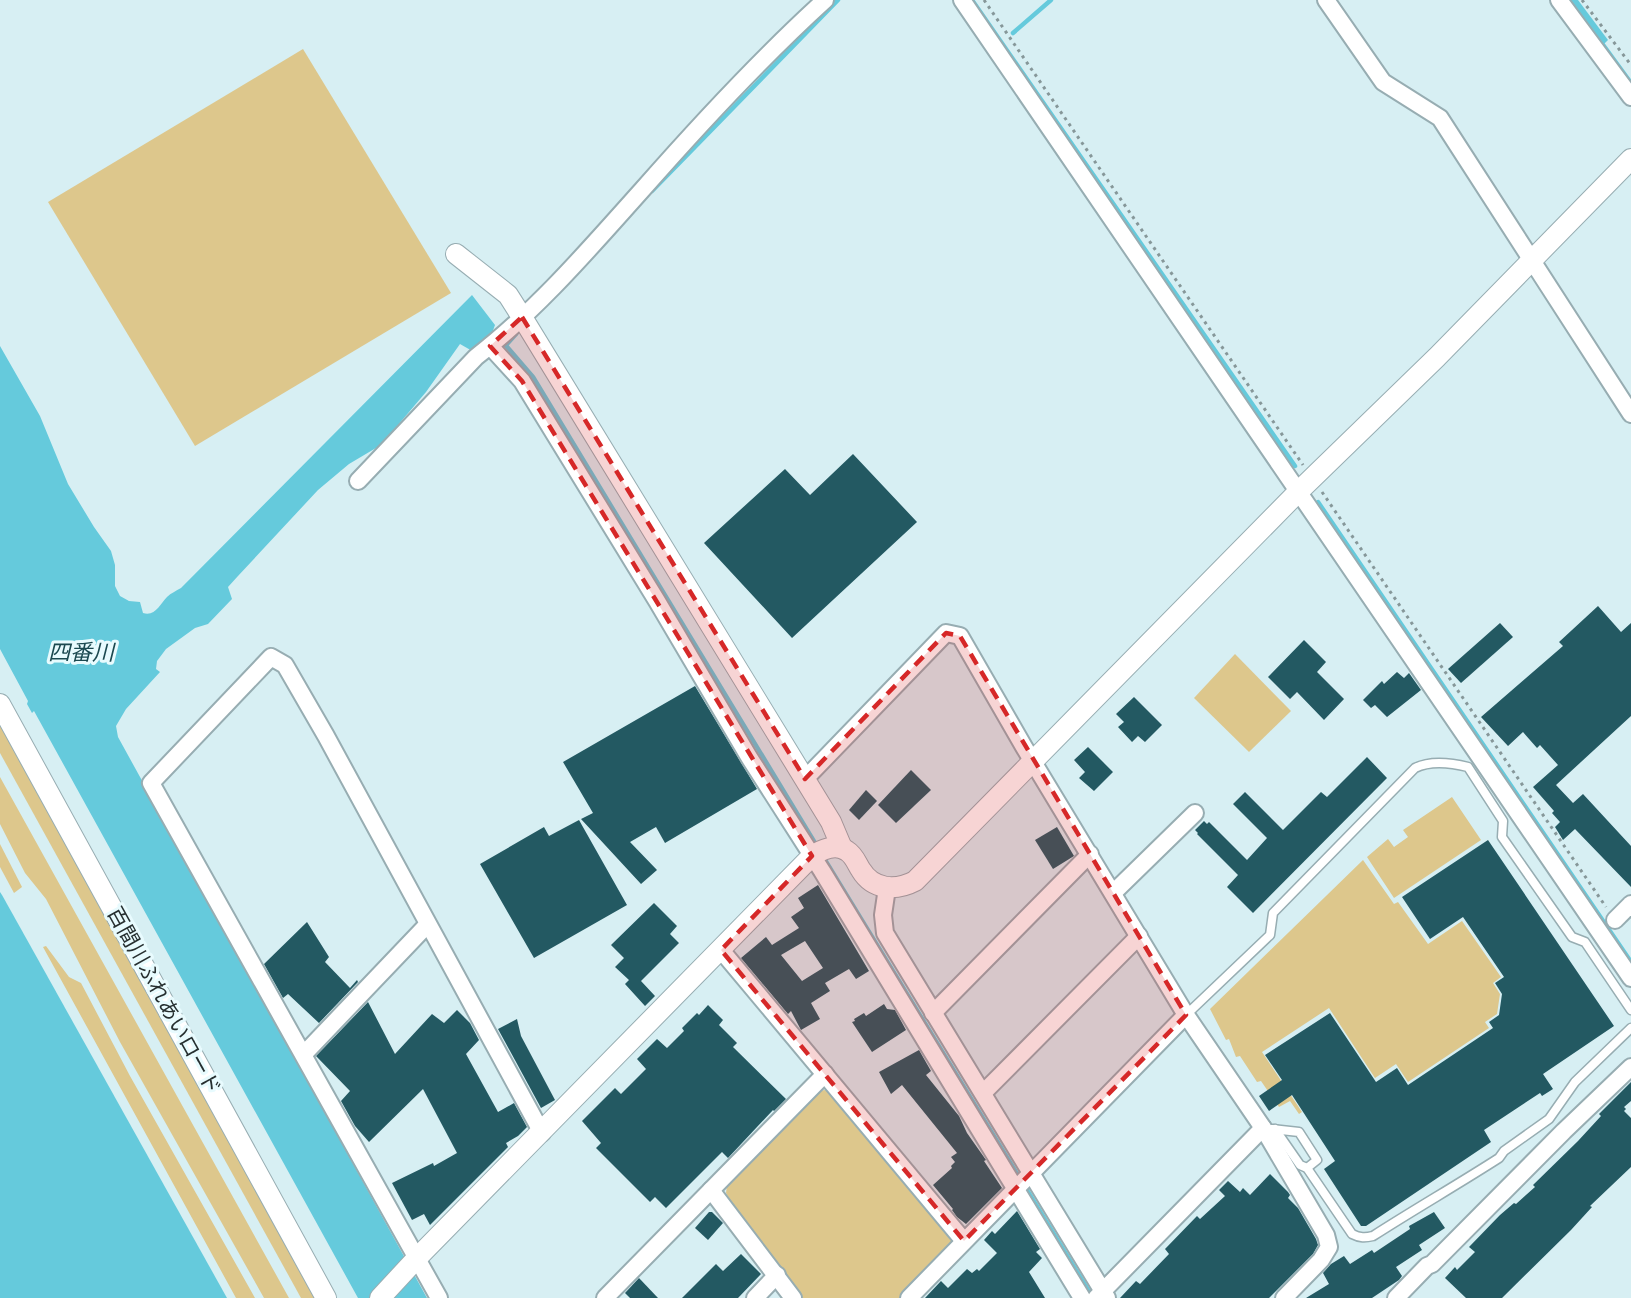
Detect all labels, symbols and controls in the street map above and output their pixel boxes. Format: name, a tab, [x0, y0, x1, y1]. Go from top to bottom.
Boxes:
water label: 四番川	[48, 637, 116, 670]
street label: 百間川ふれあいロード	[98, 901, 228, 1101]

